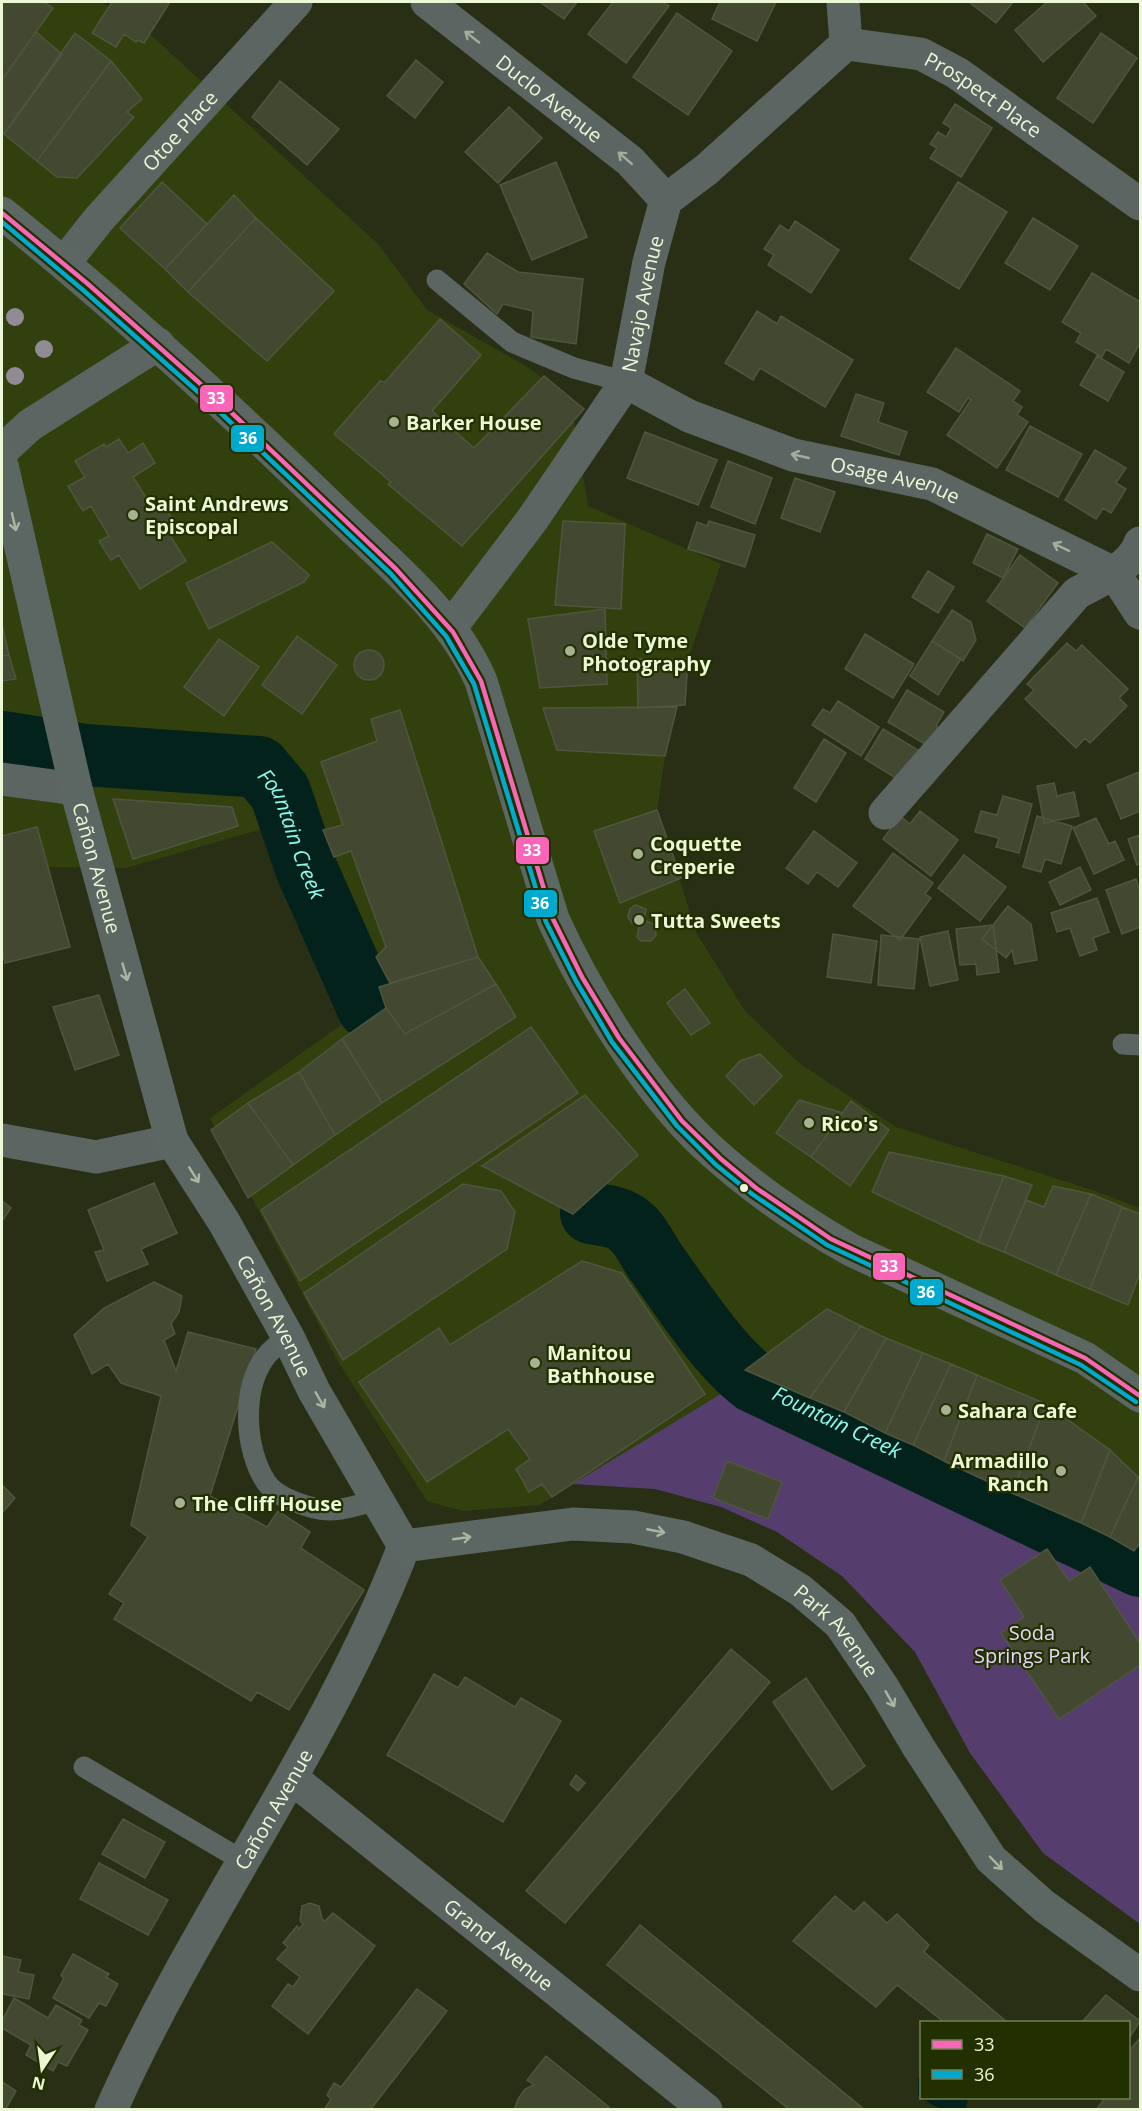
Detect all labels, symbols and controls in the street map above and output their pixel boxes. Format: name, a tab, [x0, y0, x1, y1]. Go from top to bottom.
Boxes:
one-way arrow	[465, 30, 481, 43]
street label: Prospect Place	[920, 45, 1048, 143]
street label: Duclo Avenue	[491, 48, 609, 148]
street label: Otoe Place	[136, 84, 223, 176]
one-way arrow	[618, 151, 633, 165]
street label: Navajo Avenue	[615, 232, 669, 375]
line badge: 33	[199, 384, 234, 413]
text: 33	[207, 387, 225, 409]
place label: Barker House	[406, 409, 542, 436]
marker: Barker House	[387, 415, 401, 429]
line badge: 36	[230, 424, 265, 453]
text: 36	[239, 427, 257, 449]
one-way arrow	[790, 450, 809, 462]
street label: Osage Avenue	[828, 450, 965, 509]
place label: Saint Andrews Episcopal	[145, 490, 289, 540]
marker: Saint Andrews Episcopal	[126, 508, 140, 522]
one-way arrow	[9, 512, 21, 531]
one-way arrow	[1053, 541, 1071, 552]
place label: Olde Tyme Photography	[582, 627, 711, 677]
marker: Olde Tyme Photography	[563, 644, 577, 658]
water label: Fountain Creek	[252, 762, 332, 904]
street label: Cañon Avenue	[67, 799, 128, 937]
place label: Coquette Creperie	[650, 830, 742, 880]
line badge: 33	[515, 836, 550, 865]
text: 33	[523, 839, 541, 861]
marker: Coquette Creperie	[631, 847, 645, 861]
line badge: 36	[523, 889, 558, 918]
text: 36	[531, 892, 549, 914]
place label: Tutta Sweets	[651, 907, 781, 934]
marker: Tutta Sweets	[632, 913, 646, 927]
one-way arrow	[120, 962, 131, 981]
place label: Rico's	[821, 1110, 878, 1137]
marker: Rico's	[802, 1116, 816, 1130]
one-way arrow	[188, 1166, 200, 1183]
unlabelled marker	[738, 1182, 750, 1194]
street label: Cañon Avenue	[231, 1249, 319, 1381]
line badge: 33	[872, 1252, 906, 1281]
text: 33	[880, 1255, 898, 1277]
line badge: 36	[909, 1278, 944, 1306]
text: 36	[917, 1281, 935, 1303]
place label: Manitou Bathhouse	[547, 1339, 655, 1389]
marker: Manitou Bathhouse	[528, 1356, 542, 1370]
water label: Fountain Creek	[768, 1379, 907, 1465]
one-way arrow	[314, 1391, 326, 1408]
place label: Sahara Cafe	[958, 1397, 1077, 1424]
marker: Sahara Cafe	[939, 1403, 953, 1417]
place label: Armadillo Ranch	[951, 1447, 1049, 1497]
marker: Armadillo Ranch	[1054, 1464, 1068, 1478]
place label: The Cliff House	[192, 1490, 342, 1517]
marker: The Cliff House	[173, 1496, 187, 1510]
one-way arrow	[645, 1526, 665, 1537]
one-way arrow	[452, 1533, 472, 1544]
street label: Park Avenue	[789, 1578, 885, 1682]
park label: Soda Springs Park	[974, 1619, 1091, 1669]
one-way arrow	[885, 1690, 897, 1707]
street label: Cañon Avenue	[228, 1744, 318, 1874]
one-way arrow	[989, 1855, 1003, 1870]
street label: Grand Avenue	[439, 1892, 559, 1996]
legend	[920, 2021, 1130, 2099]
text: 33	[974, 2032, 995, 2056]
north arrow	[12, 2039, 72, 2099]
text: 36	[974, 2062, 995, 2086]
text: N	[30, 2071, 47, 2096]

